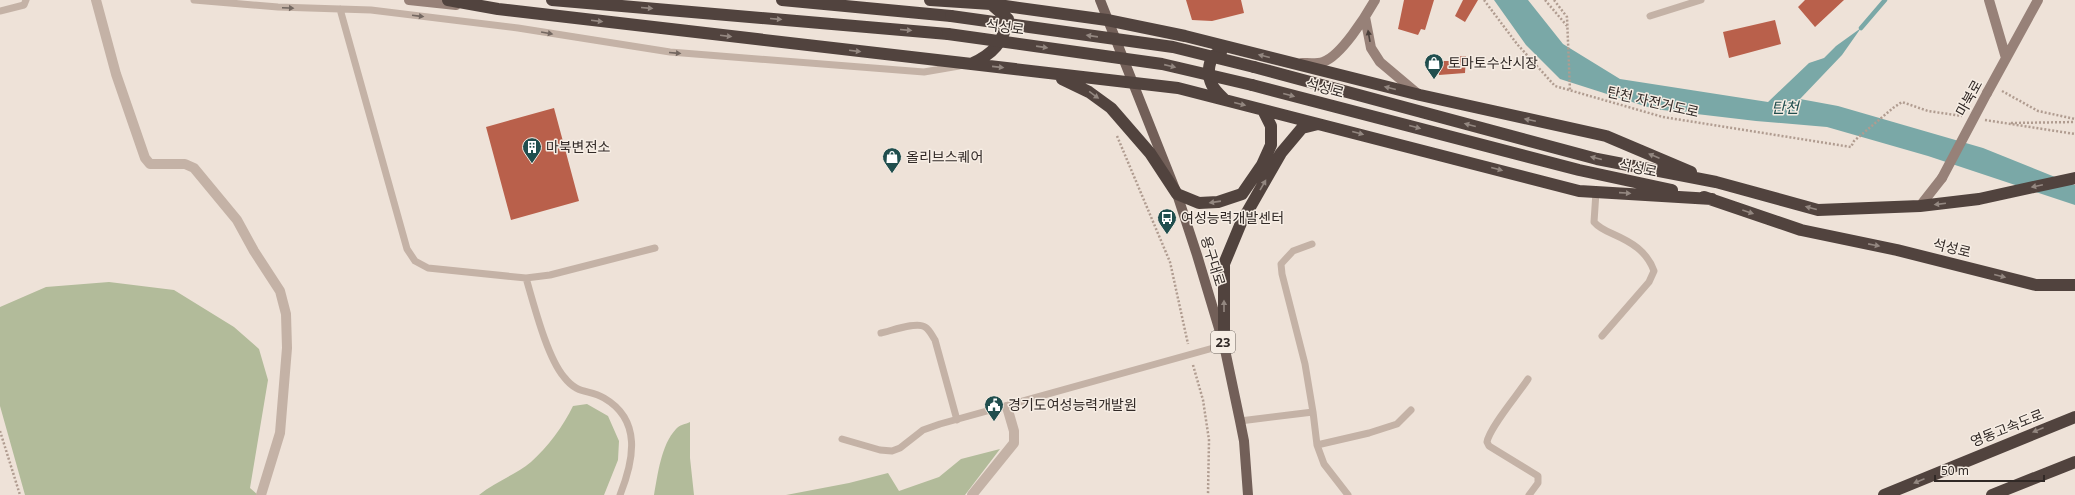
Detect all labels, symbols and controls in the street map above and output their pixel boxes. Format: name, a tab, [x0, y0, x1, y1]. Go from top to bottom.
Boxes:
one-way arrow	[282, 4, 294, 11]
one-way arrow	[641, 5, 653, 12]
one-way arrow	[412, 13, 424, 19]
street label: 석성로	[985, 14, 1026, 39]
one-way arrow	[770, 16, 782, 23]
one-way arrow	[591, 17, 603, 24]
one-way arrow	[900, 27, 912, 34]
one-way arrow	[541, 30, 553, 36]
one-way arrow	[1366, 30, 1372, 42]
one-way arrow	[720, 33, 732, 39]
one-way arrow	[1086, 33, 1098, 39]
one-way arrow	[1036, 44, 1048, 50]
one-way arrow	[849, 48, 861, 54]
one-way arrow	[669, 49, 681, 56]
shop icon: 토마토수산시장	[1423, 52, 1445, 80]
one-way arrow	[1258, 53, 1270, 59]
place label: 토마토수산시장	[1448, 53, 1538, 72]
one-way arrow	[1164, 63, 1177, 69]
one-way arrow	[992, 64, 1004, 71]
street label: 석성로	[1304, 73, 1346, 102]
street label: 마북로	[1951, 76, 1986, 119]
street label: 탄천 자전거도로	[1605, 82, 1701, 121]
one-way arrow	[1384, 85, 1396, 91]
one-way arrow	[1089, 91, 1099, 99]
one-way arrow	[1283, 92, 1296, 98]
water label: 탄천	[1771, 97, 1801, 117]
one-way arrow	[1234, 102, 1246, 108]
one-way arrow	[1524, 116, 1536, 122]
one-way arrow	[1464, 121, 1476, 127]
one-way arrow	[1409, 125, 1422, 131]
one-way arrow	[1352, 130, 1364, 136]
building icon: 마북변전소	[521, 136, 543, 164]
place label: 마북변전소	[546, 137, 611, 156]
shop icon: 올리브스퀘어	[881, 146, 903, 174]
place label: 올리브스퀘어	[906, 147, 983, 166]
one-way arrow	[1648, 153, 1660, 159]
street label: 석성로	[1617, 154, 1659, 181]
one-way arrow	[1589, 155, 1601, 161]
one-way arrow	[1491, 167, 1504, 173]
one-way arrow	[1259, 179, 1266, 191]
one-way arrow	[2031, 184, 2043, 190]
one-way arrow	[1619, 190, 1631, 197]
one-way arrow	[1209, 199, 1221, 205]
one-way arrow	[1934, 200, 1946, 207]
one-way arrow	[1804, 204, 1817, 210]
bus stop icon: 여성능력개발센터	[1156, 207, 1178, 235]
place label: 여성능력개발센터	[1181, 208, 1284, 227]
one-way arrow	[1743, 209, 1755, 215]
street label: 용구대로	[1197, 233, 1230, 288]
street label: 석성로	[1931, 234, 1973, 261]
one-way arrow	[1868, 242, 1880, 248]
one-way arrow	[1994, 273, 2006, 279]
one-way arrow	[1221, 299, 1227, 312]
road number: 23	[1211, 331, 1235, 353]
public building icon: 경기도여성능력개발원	[983, 394, 1005, 422]
place label: 경기도여성능력개발원	[1008, 395, 1137, 414]
street label: 영동고속도로	[1967, 404, 2046, 451]
one-way arrow	[2032, 428, 2044, 434]
scale bar	[1935, 457, 2044, 483]
text: 50 m	[1941, 462, 1969, 479]
one-way arrow	[1912, 478, 1924, 484]

